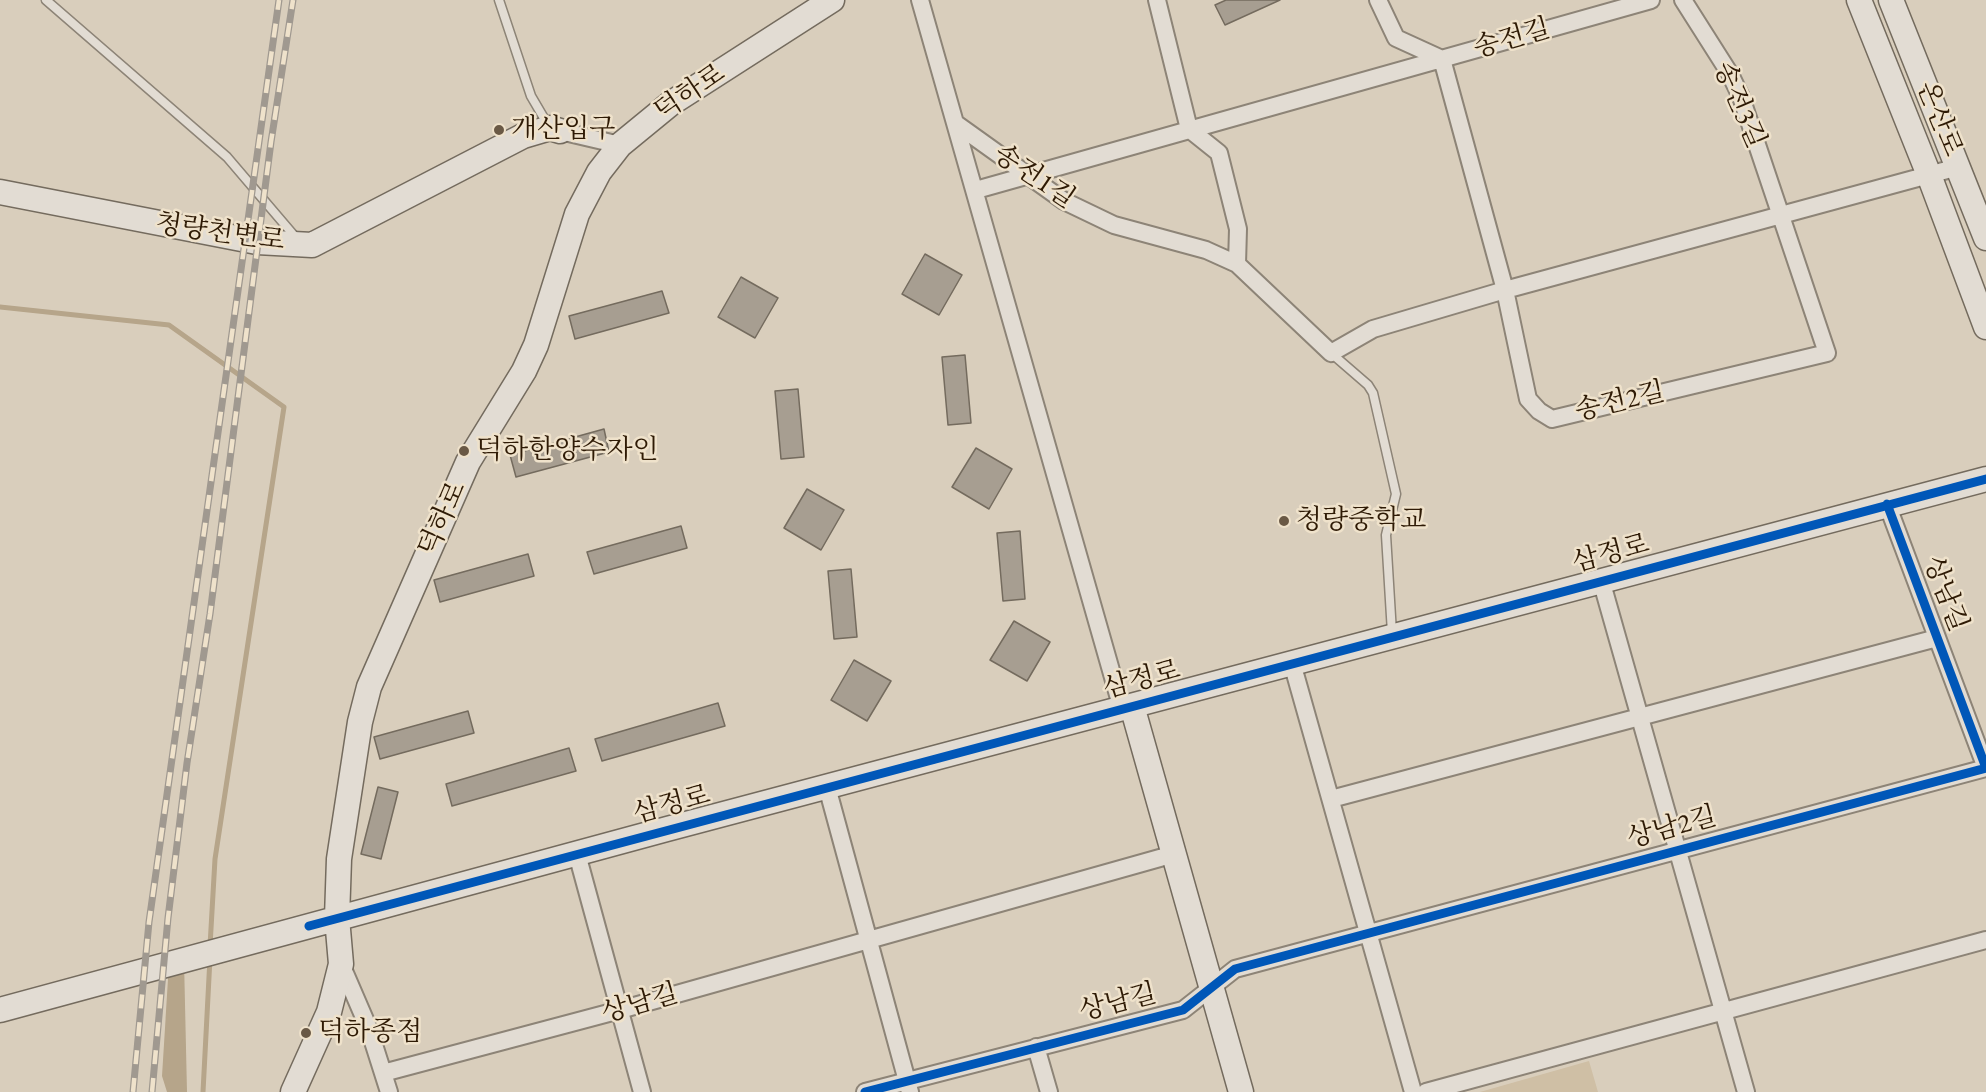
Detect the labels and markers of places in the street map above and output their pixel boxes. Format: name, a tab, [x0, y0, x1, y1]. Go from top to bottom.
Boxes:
place label: 개산입구	[511, 114, 615, 146]
marker: 개산입구	[492, 123, 506, 137]
place label: 덕하한양수자인	[476, 435, 659, 467]
marker: 덕하한양수자인	[457, 444, 471, 458]
place label: 청량중학교	[1296, 505, 1426, 537]
marker: 청량중학교	[1277, 514, 1291, 528]
place label: 덕하종점	[318, 1017, 422, 1049]
marker: 덕하종점	[299, 1026, 313, 1040]

